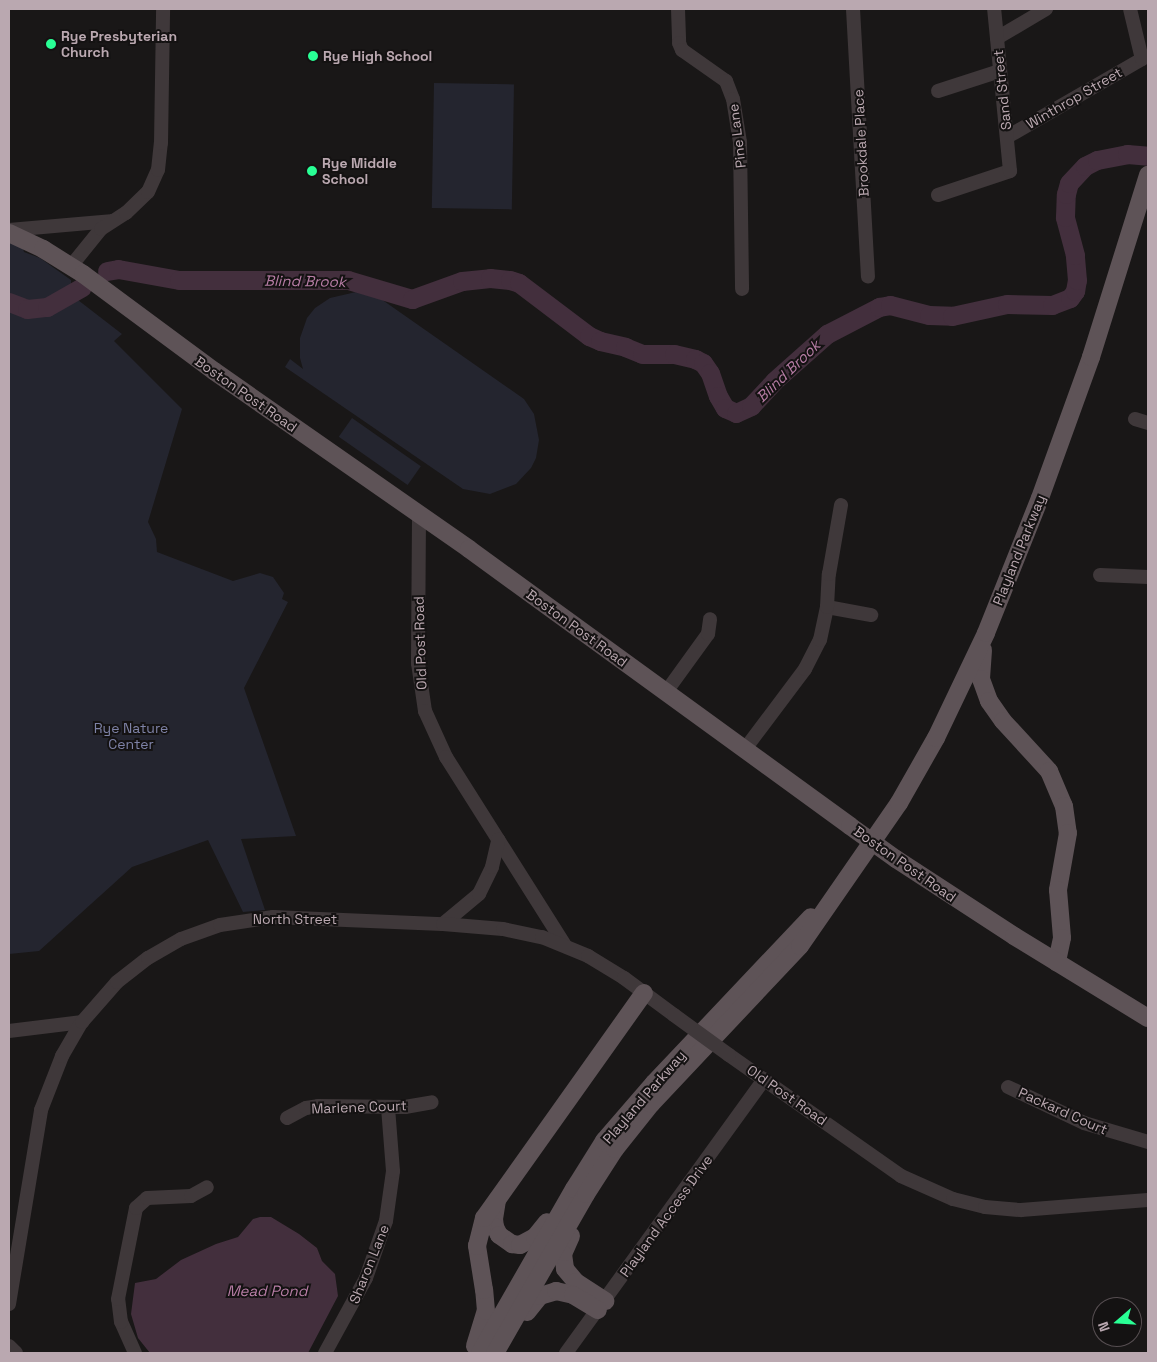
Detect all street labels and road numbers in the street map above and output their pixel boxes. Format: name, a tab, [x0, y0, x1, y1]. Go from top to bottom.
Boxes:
street label: Sand Street	[989, 49, 1015, 131]
street label: Winthrop Street	[1023, 64, 1125, 132]
street label: Brookdale Place	[850, 89, 872, 197]
street label: Pine Lane	[725, 103, 749, 169]
street label: Boston Post Road	[192, 353, 300, 435]
street label: Playland Parkway	[989, 492, 1049, 608]
street label: Boston Post Road	[523, 586, 631, 670]
street label: Old Post Road	[410, 596, 430, 690]
street label: Boston Post Road	[851, 823, 959, 905]
street label: North Street	[253, 911, 337, 927]
street label: Playland Parkway	[599, 1047, 689, 1147]
street label: Old Post Road	[744, 1061, 830, 1129]
street label: Packard Court	[1016, 1084, 1110, 1138]
street label: Marlene Court	[311, 1097, 407, 1117]
street label: Playland Access Drive	[616, 1152, 716, 1280]
street label: Sharon Lane	[346, 1222, 392, 1306]

